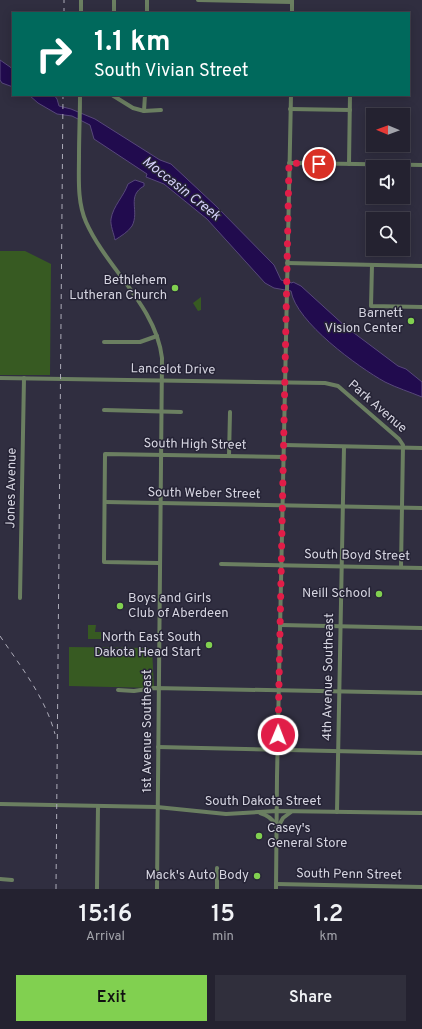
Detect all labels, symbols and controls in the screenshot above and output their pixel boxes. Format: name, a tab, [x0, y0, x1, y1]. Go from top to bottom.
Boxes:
text: 1.1 km	[94, 25, 171, 61]
icon: right	[28, 28, 80, 80]
text: South Vivian Street	[94, 60, 248, 83]
north arrow	[366, 108, 410, 152]
map controls	[366, 108, 410, 256]
pin	[302, 147, 336, 181]
water label: Moccasin Creek	[139, 153, 224, 225]
icon: arrive	[308, 153, 330, 175]
button: sound	[366, 160, 410, 204]
button: search	[366, 212, 410, 256]
place label: Bethlehem Lutheran Church	[69, 273, 167, 304]
marker: Bethlehem Lutheran Church	[170, 283, 180, 293]
place label: Barnett Vision Center	[325, 306, 403, 337]
marker: Barnett Vision Center	[406, 316, 416, 326]
street label: Lancelot Drive	[131, 361, 215, 379]
street label: Park Avenue	[344, 377, 410, 437]
street label: South High Street	[143, 436, 247, 454]
street label: Jones Avenue	[3, 447, 21, 529]
street label: South Weber Street	[147, 485, 261, 503]
street label: South Boyd Street	[304, 547, 410, 565]
place label: Neill School	[302, 586, 371, 602]
marker: Neill School	[374, 589, 384, 599]
place label: Boys and Girls Club of Aberdeen	[128, 591, 229, 622]
marker: Boys and Girls Club of Aberdeen	[115, 601, 125, 611]
street label: 4th Avenue Southeast	[320, 613, 338, 741]
place label: North East South Dakota Head Start	[94, 630, 201, 661]
marker: North East South Dakota Head Start	[204, 640, 214, 650]
street label: 1st Avenue Southeast	[140, 669, 156, 793]
position arrow	[257, 714, 299, 756]
street label: South Dakota Street	[205, 794, 321, 810]
place label: Casey's General Store	[267, 821, 347, 852]
marker: Casey's General Store	[254, 831, 264, 841]
street label: South Penn Street	[296, 866, 402, 884]
place label: Mack's Auto Body	[146, 868, 249, 884]
marker: Mack's Auto Body	[252, 871, 262, 881]
text: 15:16	[79, 900, 132, 930]
text: 15	[211, 900, 235, 930]
text: 1.2	[314, 900, 343, 930]
text: Arrival	[86, 929, 125, 945]
text: min	[212, 929, 234, 945]
text: km	[319, 929, 338, 945]
button: Exit	[16, 975, 207, 1021]
button: Share	[215, 975, 406, 1021]

